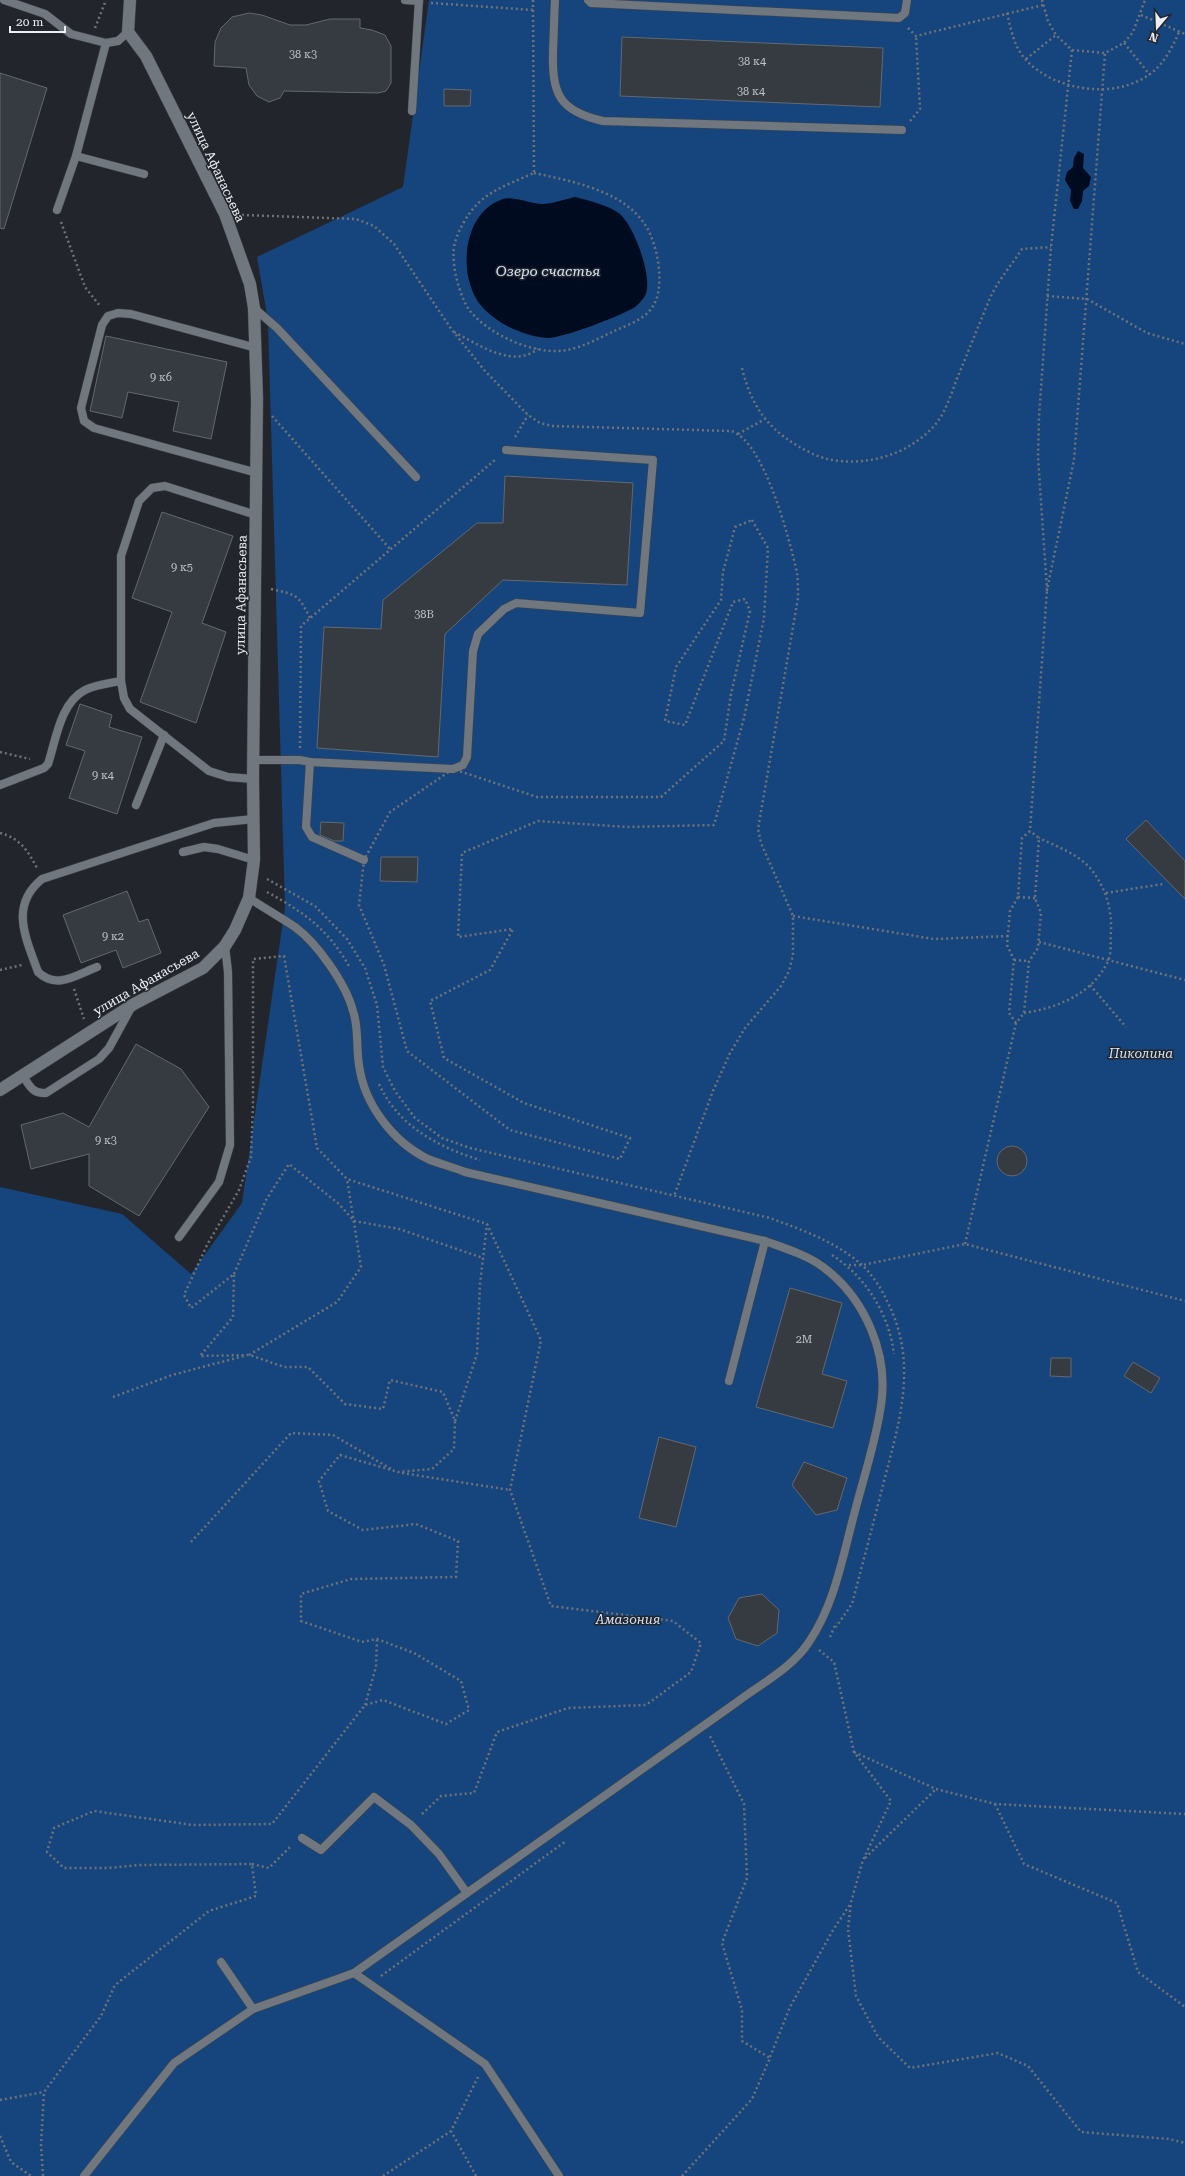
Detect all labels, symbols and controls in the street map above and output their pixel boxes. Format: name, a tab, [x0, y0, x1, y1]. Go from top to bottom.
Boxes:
scale bar	[10, 8, 65, 34]
north arrow	[1137, 8, 1177, 48]
text: 20 m	[16, 15, 43, 29]
text: N	[1147, 29, 1160, 45]
house number: 38 к3	[289, 48, 317, 61]
house number: 38 к4	[738, 55, 767, 68]
house number: 38 к4	[737, 85, 766, 98]
street label: улица Афанасьева	[184, 110, 248, 224]
water label: Озеро счастья	[496, 263, 600, 279]
house number: 9 к6	[150, 371, 172, 384]
street label: улица Афанасьева	[232, 535, 250, 655]
house number: 9 к5	[171, 561, 193, 574]
house number: 38В	[414, 608, 434, 621]
house number: 9 к4	[92, 769, 115, 782]
house number: 9 к2	[102, 930, 124, 943]
street label: улица Афанасьева	[90, 946, 202, 1018]
park label: Пиколина	[1108, 1046, 1173, 1061]
house number: 9 к3	[95, 1134, 117, 1147]
house number: 2М	[796, 1333, 812, 1346]
park label: Амазония	[595, 1612, 661, 1627]

